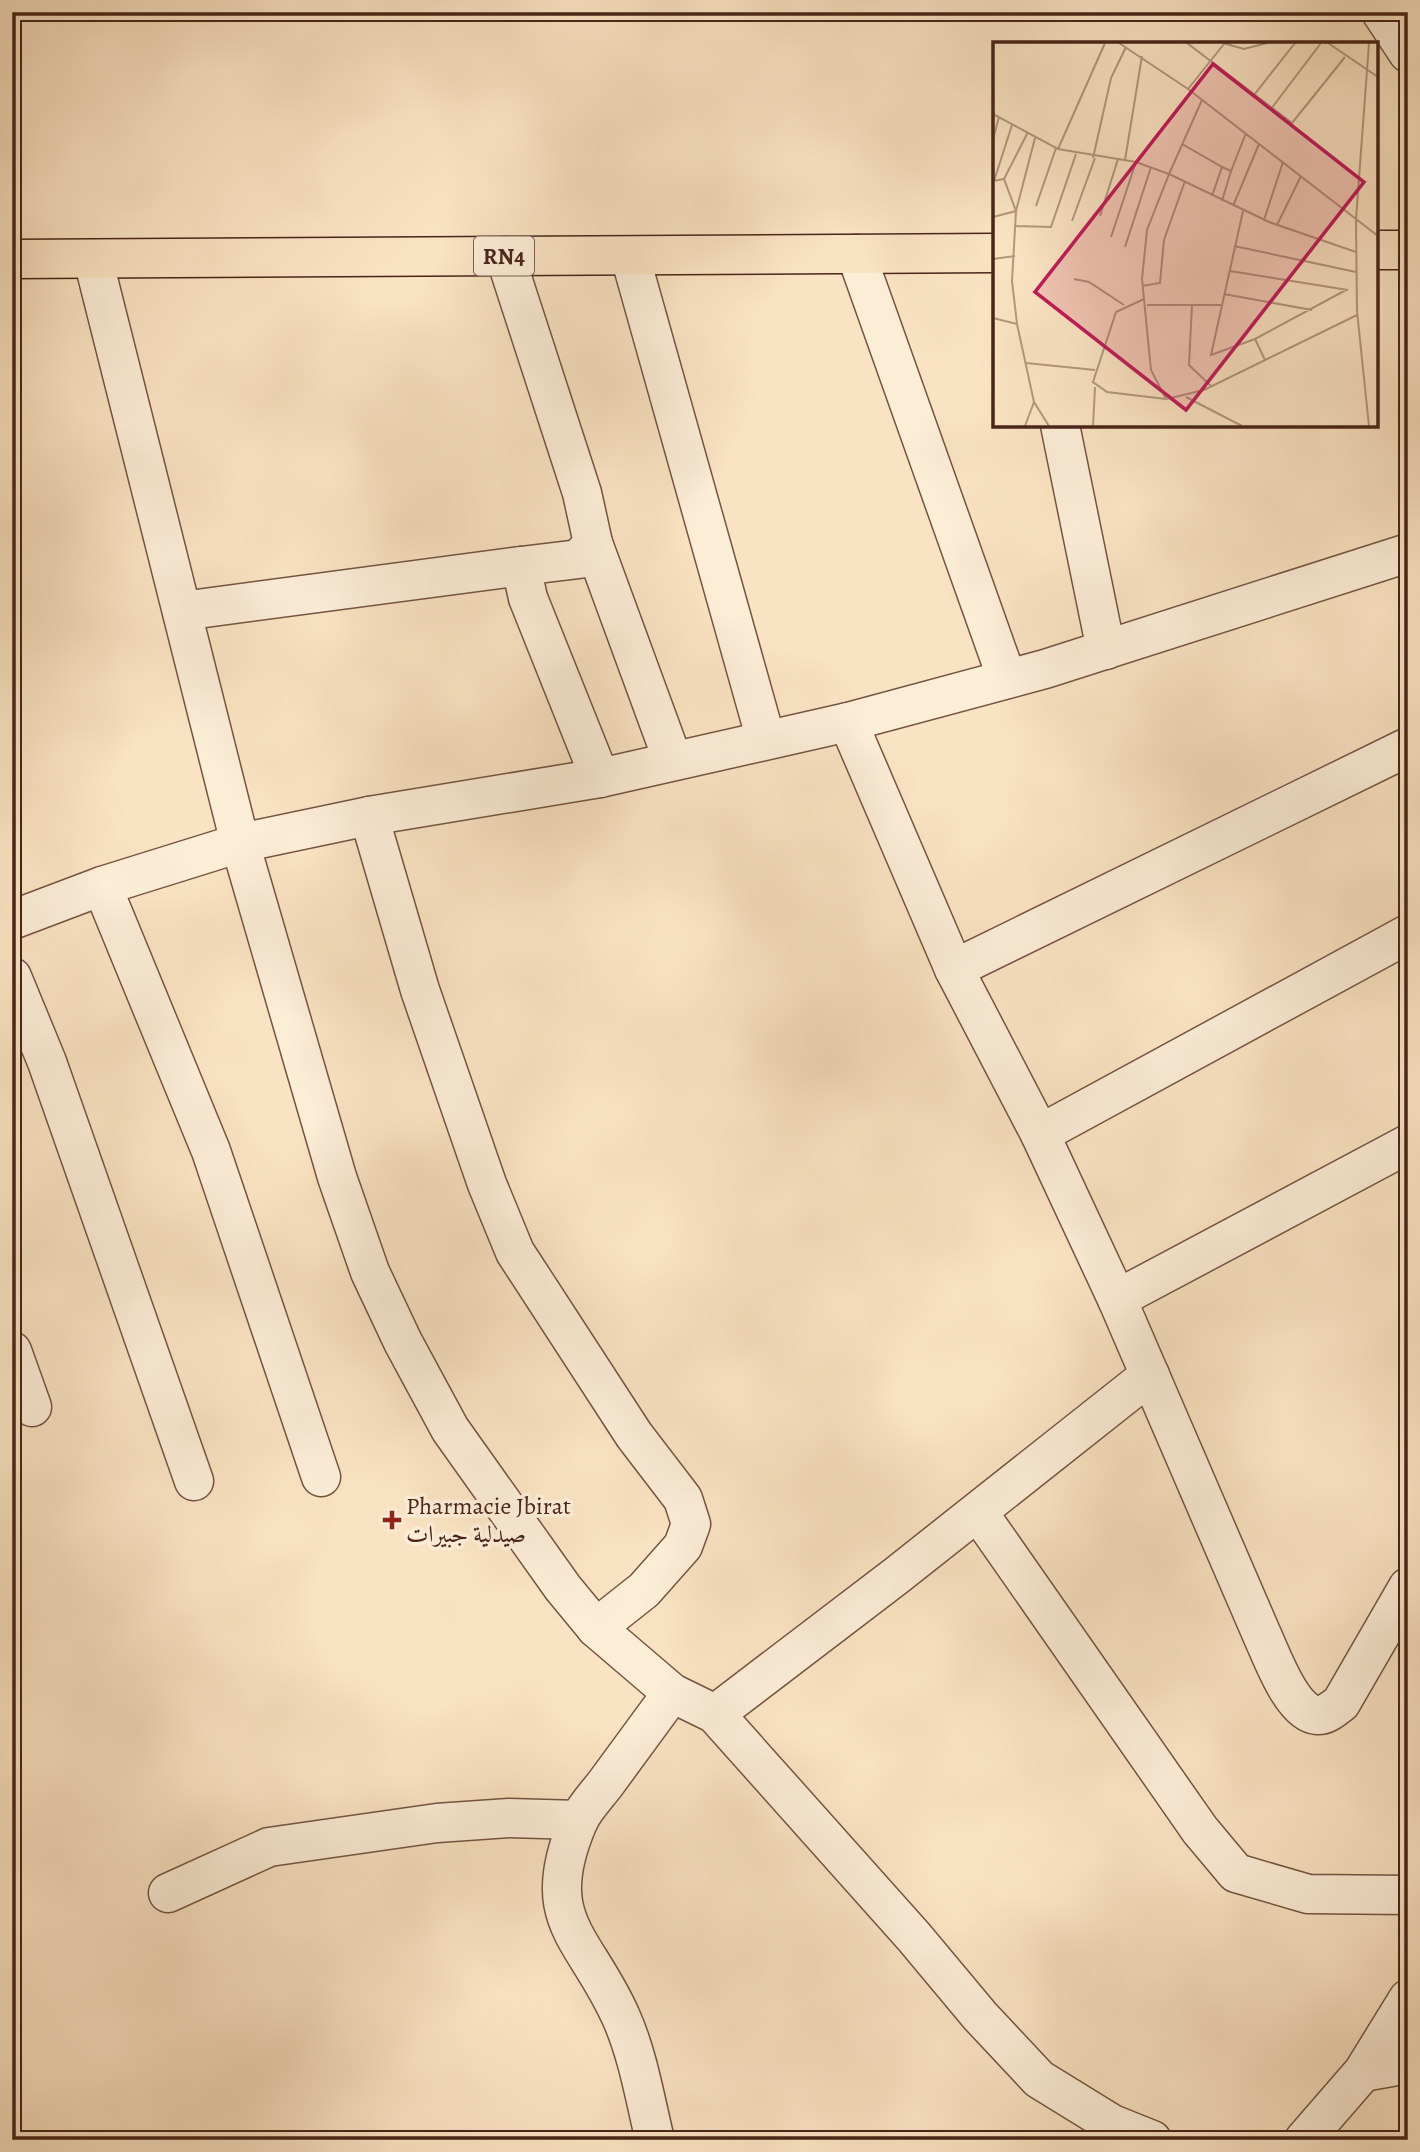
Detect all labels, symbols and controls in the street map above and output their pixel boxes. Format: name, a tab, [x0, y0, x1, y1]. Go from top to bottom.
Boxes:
inset map	[993, 42, 1378, 427]
road number: RN4	[474, 236, 534, 276]
place label: Pharmacie Jbirat صيدلية جبيرات	[406, 1490, 571, 1550]
marker: Pharmacie Jbirat صيدلية جبيرات	[384, 1512, 400, 1528]

